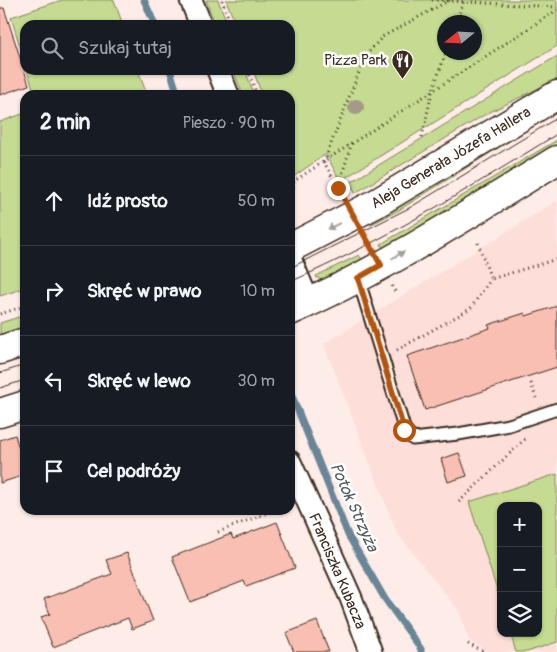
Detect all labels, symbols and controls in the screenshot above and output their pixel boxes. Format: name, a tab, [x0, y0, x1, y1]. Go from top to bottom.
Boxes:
north arrow	[437, 15, 482, 60]
search box	[20, 20, 295, 75]
icon: search	[38, 34, 66, 62]
text: Szukaj tutaj	[78, 36, 172, 60]
restaurant icon: Pizza Park	[391, 48, 415, 79]
place label: Pizza Park	[324, 51, 388, 70]
street label: Aleja Generała Józefa Hallera	[368, 103, 534, 213]
text: 2 min	[40, 109, 90, 136]
text: Pieszo · 90 m	[182, 113, 275, 133]
route end	[327, 177, 350, 200]
icon: ahead	[40, 187, 68, 215]
text: Idź prosto	[87, 189, 168, 213]
text: 50 m	[238, 191, 275, 211]
one-way arrow	[327, 222, 341, 230]
one-way arrow	[392, 251, 405, 260]
icon: right	[40, 277, 68, 305]
text: Skręć w prawo	[87, 279, 201, 303]
text: 10 m	[240, 281, 275, 301]
icon: left	[40, 367, 68, 395]
text: Skręć w lewo	[87, 369, 191, 393]
text: 30 m	[237, 371, 275, 391]
route start	[393, 419, 416, 442]
icon: arrive	[40, 457, 68, 485]
text: Cel podróży	[87, 459, 180, 483]
water label: Potok Strzyża	[326, 460, 383, 556]
map controls	[497, 502, 542, 637]
button: +	[497, 502, 542, 547]
street label: Franciszka Kubacza	[304, 510, 370, 632]
button: −	[497, 547, 542, 592]
button: layers	[497, 592, 542, 637]

